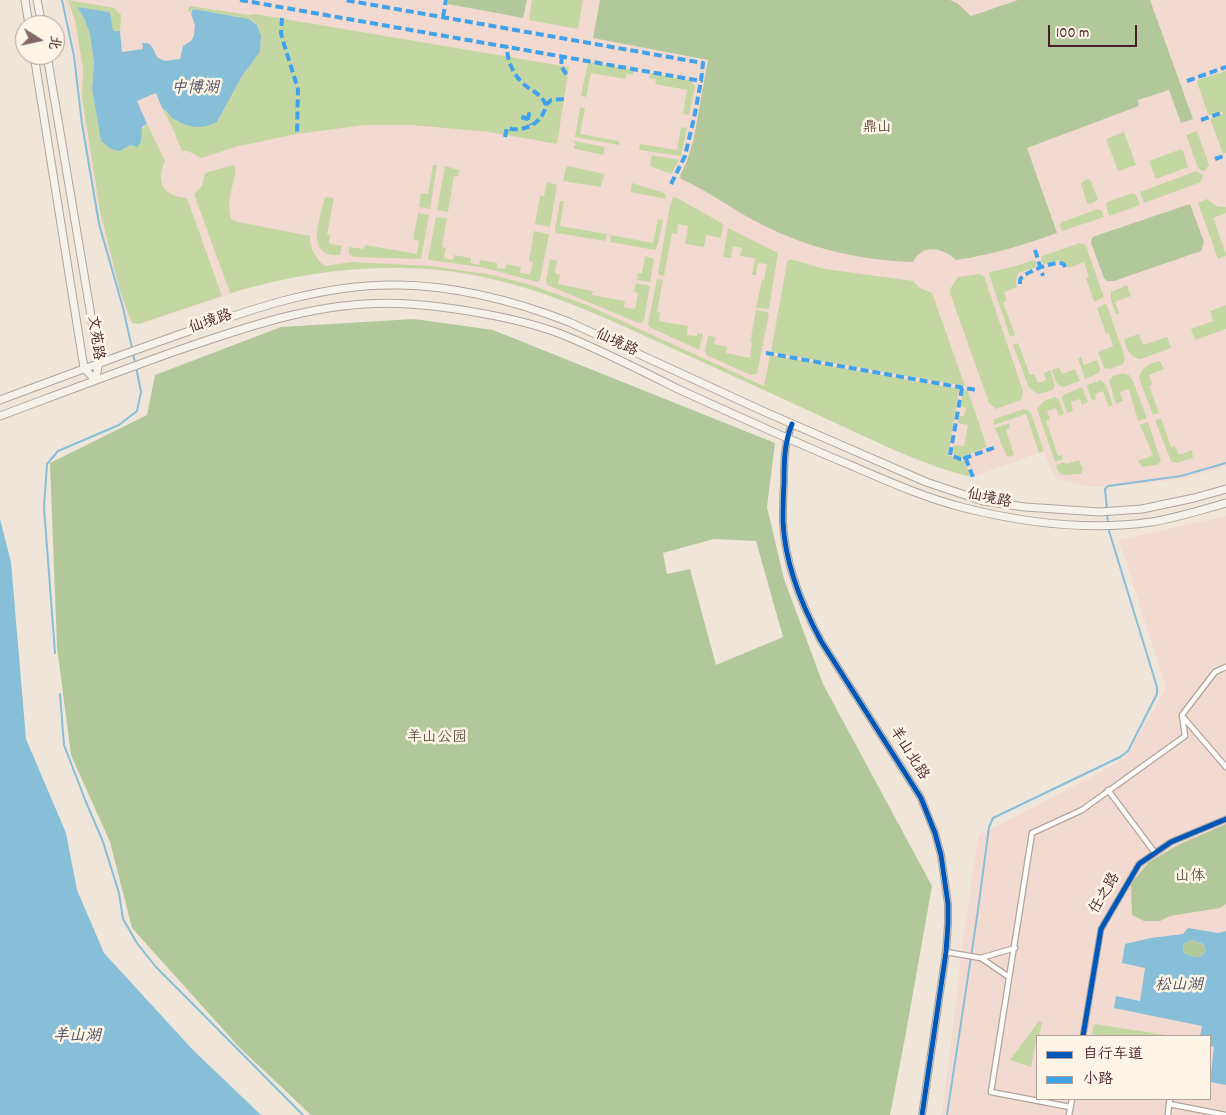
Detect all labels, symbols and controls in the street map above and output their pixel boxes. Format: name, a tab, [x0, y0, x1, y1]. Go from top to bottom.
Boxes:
north arrow	[15, 15, 65, 65]
scale bar	[1051, 15, 1140, 47]
text: 100 m	[1056, 23, 1089, 45]
text: 北	[43, 34, 65, 51]
water label: 中博湖	[171, 80, 219, 100]
park label: 鼎山	[862, 120, 892, 138]
street label: 仙境路	[187, 307, 235, 339]
street label: 文苑路	[82, 314, 106, 362]
street label: 仙境路	[592, 326, 640, 362]
street label: 仙境路	[965, 487, 1013, 513]
street label: 羊山北路	[884, 724, 932, 784]
park label: 羊山公园	[407, 730, 467, 748]
park label: 山体	[1175, 869, 1205, 887]
street label: 任之路	[1087, 870, 1125, 918]
water label: 松山湖	[1155, 977, 1203, 997]
water label: 羊山湖	[53, 1028, 101, 1048]
legend	[1036, 1035, 1211, 1100]
text: 自行车道	[1083, 1044, 1143, 1066]
text: 小路	[1083, 1069, 1113, 1091]

